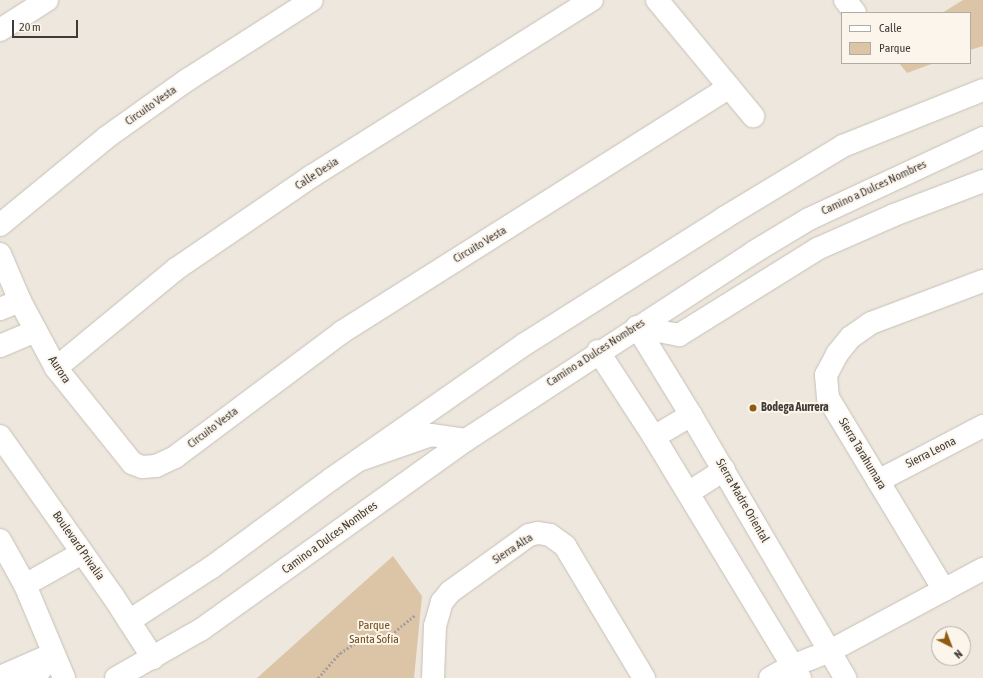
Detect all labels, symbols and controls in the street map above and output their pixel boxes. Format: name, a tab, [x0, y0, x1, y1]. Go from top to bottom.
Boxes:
scale bar	[14, 12, 80, 38]
legend	[841, 12, 971, 64]
text: 20 m	[19, 20, 41, 34]
text: Calle	[879, 21, 902, 35]
text: Parque	[879, 41, 911, 55]
street label: Circuito Vesta	[122, 83, 180, 129]
street label: Calle Desia	[293, 155, 341, 193]
street label: Camino a Dulces Nombres	[819, 157, 929, 219]
street label: Circuito Vesta	[451, 223, 509, 267]
street label: Camino a Dulces Nombres	[544, 316, 648, 390]
street label: Aurora	[45, 354, 73, 386]
place label: Bodega Aurrera	[761, 401, 829, 415]
marker: Bodega Aurrera	[748, 403, 758, 413]
street label: Circuito Vesta	[185, 404, 241, 452]
street label: Sierra Tarahumara	[835, 416, 889, 492]
street label: Sierra Leona	[904, 434, 958, 472]
street label: Sierra Madre Oriental	[712, 457, 772, 545]
street label: Camino a Dulces Nombres	[280, 499, 380, 577]
street label: Boulevard Privalia	[49, 509, 107, 583]
street label: Sierra Alta	[490, 531, 536, 567]
park label: Parque Santa Sofía	[349, 619, 399, 647]
north arrow	[931, 626, 971, 666]
text: N	[952, 648, 965, 661]

